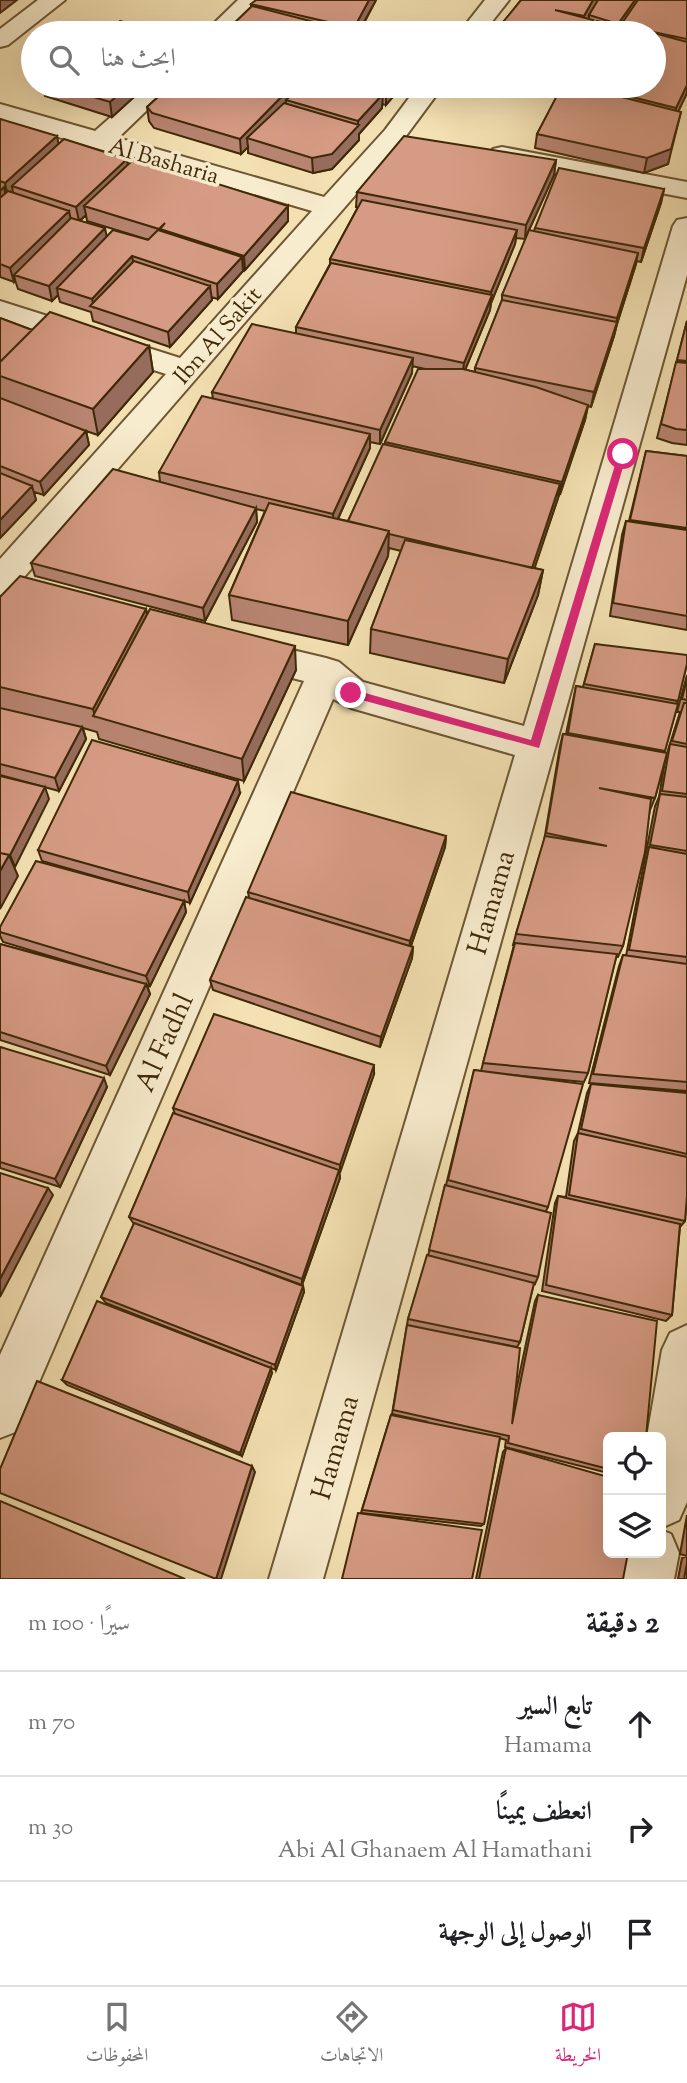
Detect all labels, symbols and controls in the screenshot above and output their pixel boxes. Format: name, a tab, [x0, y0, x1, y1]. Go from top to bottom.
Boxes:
search box	[21, 21, 666, 98]
icon: search	[45, 41, 83, 79]
text: ابحث هنا	[101, 41, 176, 78]
street label: Al Basharia	[104, 131, 223, 194]
street label: Ibn Al Sakit	[167, 280, 271, 393]
route start	[607, 438, 638, 469]
route end	[335, 677, 366, 708]
street label: Hamama	[459, 846, 527, 960]
street label: Al Fadhl	[126, 987, 205, 1099]
street label: Hamama	[303, 1391, 371, 1505]
map controls	[603, 1432, 666, 1558]
button: locate	[603, 1432, 666, 1495]
button: layers	[603, 1495, 666, 1558]
text: 2 دقيقة	[586, 1603, 659, 1646]
text: سيرًا · 100 m	[28, 1608, 130, 1641]
text: تابع السير	[519, 1689, 592, 1726]
icon: ahead	[621, 1705, 659, 1743]
text: 70 m	[28, 1707, 75, 1740]
text: Hamama	[504, 1730, 592, 1763]
text: انعطف يمينًا	[496, 1794, 592, 1831]
icon: right	[621, 1810, 659, 1848]
text: 30 m	[28, 1812, 73, 1845]
text: Abi Al Ghanaem Al Hamathani	[278, 1835, 592, 1868]
text: الوصول إلى الوجهة	[438, 1915, 592, 1952]
icon: arrive	[621, 1915, 659, 1953]
tab: المحفوظات	[86, 1998, 148, 2073]
tab: الاتجاهات	[320, 1998, 383, 2073]
tab: الخريطة	[555, 1998, 601, 2073]

